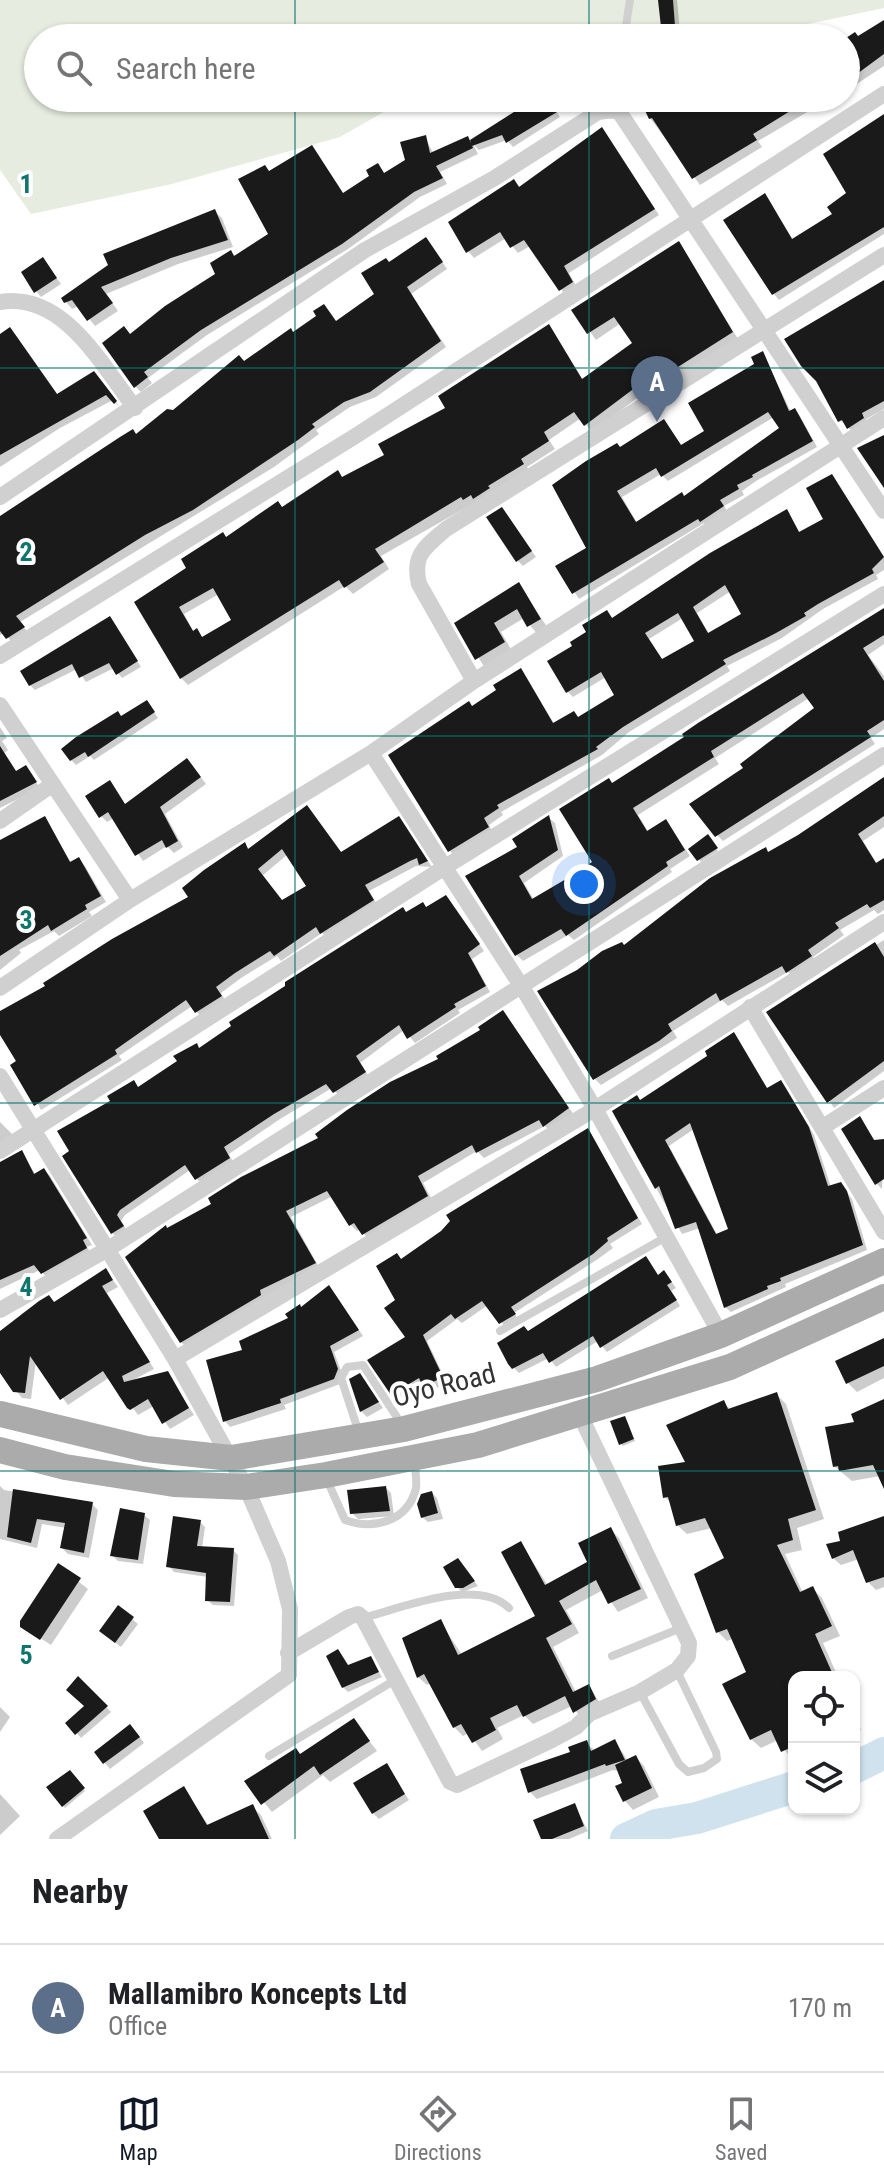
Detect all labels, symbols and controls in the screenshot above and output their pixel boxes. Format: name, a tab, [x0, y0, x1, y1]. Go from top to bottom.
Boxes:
search box	[24, 24, 860, 112]
icon: search	[52, 46, 96, 90]
text: Search here	[116, 51, 256, 86]
text: 1	[19, 169, 33, 199]
pin: A	[631, 356, 683, 422]
text: 2	[19, 537, 33, 567]
your location	[564, 864, 604, 904]
text: 3	[19, 905, 33, 935]
text: 4	[19, 1272, 33, 1302]
street label: Oyo Road	[389, 1356, 499, 1414]
text: 5	[19, 1640, 33, 1670]
map controls	[788, 1671, 860, 1815]
button: locate	[788, 1671, 860, 1743]
button: layers	[788, 1743, 860, 1815]
text: Nearby	[32, 1871, 128, 1911]
text: Mallamibro Koncepts Ltd	[108, 1976, 407, 2011]
text: A	[50, 1993, 66, 2023]
text: 170 m	[788, 1993, 852, 2023]
text: Office	[108, 2011, 167, 2041]
tab: Map	[117, 2092, 161, 2165]
tab: Directions	[394, 2092, 482, 2165]
tab: Saved	[715, 2092, 767, 2165]

